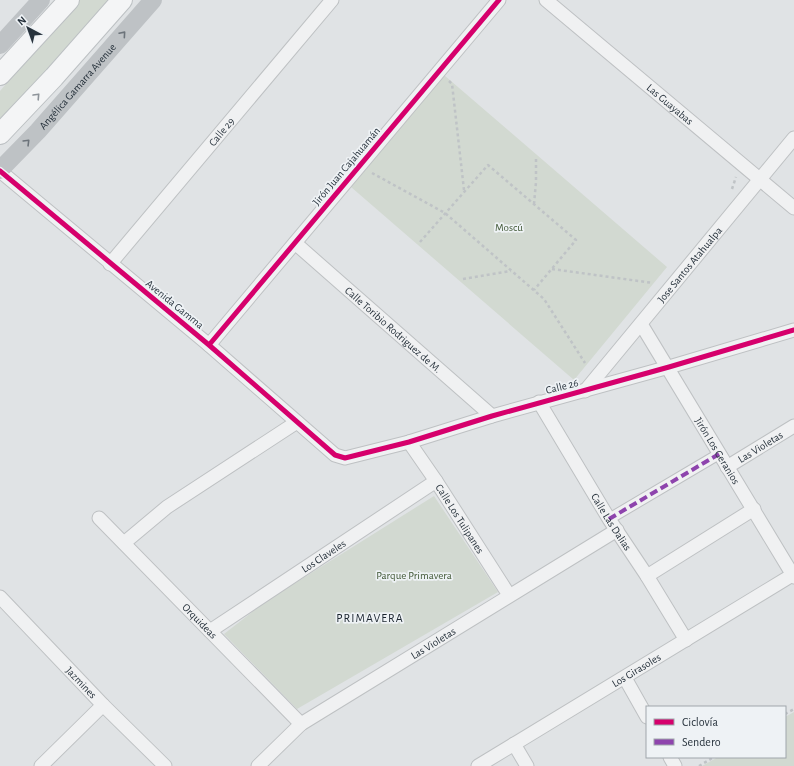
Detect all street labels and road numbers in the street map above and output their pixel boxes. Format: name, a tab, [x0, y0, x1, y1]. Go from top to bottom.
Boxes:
street label: Angélica Gamarra Avenue	[37, 42, 118, 132]
street label: Las Guayabas	[644, 82, 695, 127]
street label: Calle 29	[207, 116, 237, 148]
street label: Jirón Juan Cajahuamán	[311, 125, 382, 208]
street label: Jose Santos Atahualpa	[655, 225, 724, 305]
street label: Avenida Gamma	[144, 278, 206, 331]
street label: Calle Toribio Rodriguez de M.	[343, 285, 443, 375]
street label: Calle 26	[545, 377, 580, 396]
street label: Jirón Los Geranios	[693, 416, 742, 486]
street label: Las Violetas	[736, 429, 785, 465]
street label: Calle Los Tulipanes	[433, 482, 486, 555]
street label: Calle Las Dalias	[589, 491, 633, 553]
street label: Los Claveles	[299, 538, 348, 575]
street label: Orquideas	[180, 601, 219, 641]
street label: Las Violetas	[409, 626, 458, 661]
street label: Los Girasoles	[610, 651, 663, 689]
street label: Jazmines	[64, 665, 99, 701]

